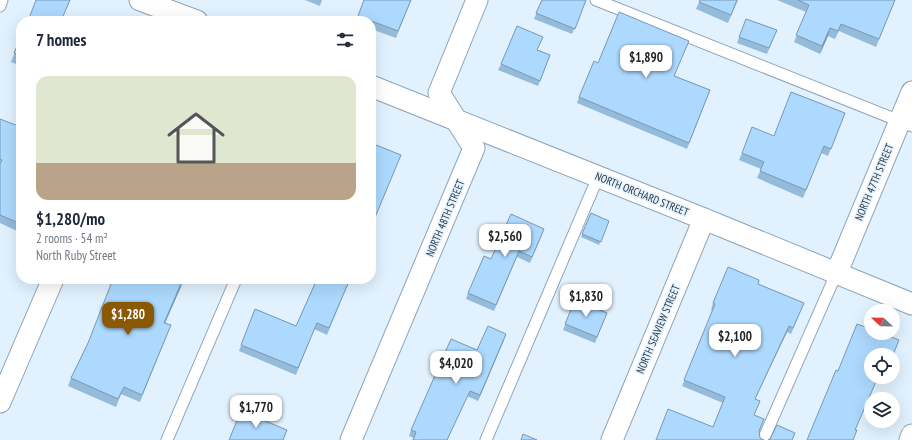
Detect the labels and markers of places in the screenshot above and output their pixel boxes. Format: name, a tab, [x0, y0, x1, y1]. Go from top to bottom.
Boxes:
pin: $1,890	[613, 45, 679, 79]
pin: $2,560	[472, 224, 538, 258]
pin: $1,830	[553, 284, 619, 318]
pin: $1,280	[95, 302, 161, 336]
pin: $2,100	[702, 324, 768, 358]
pin: $4,020	[423, 351, 489, 385]
pin: $1,770	[223, 395, 289, 429]

